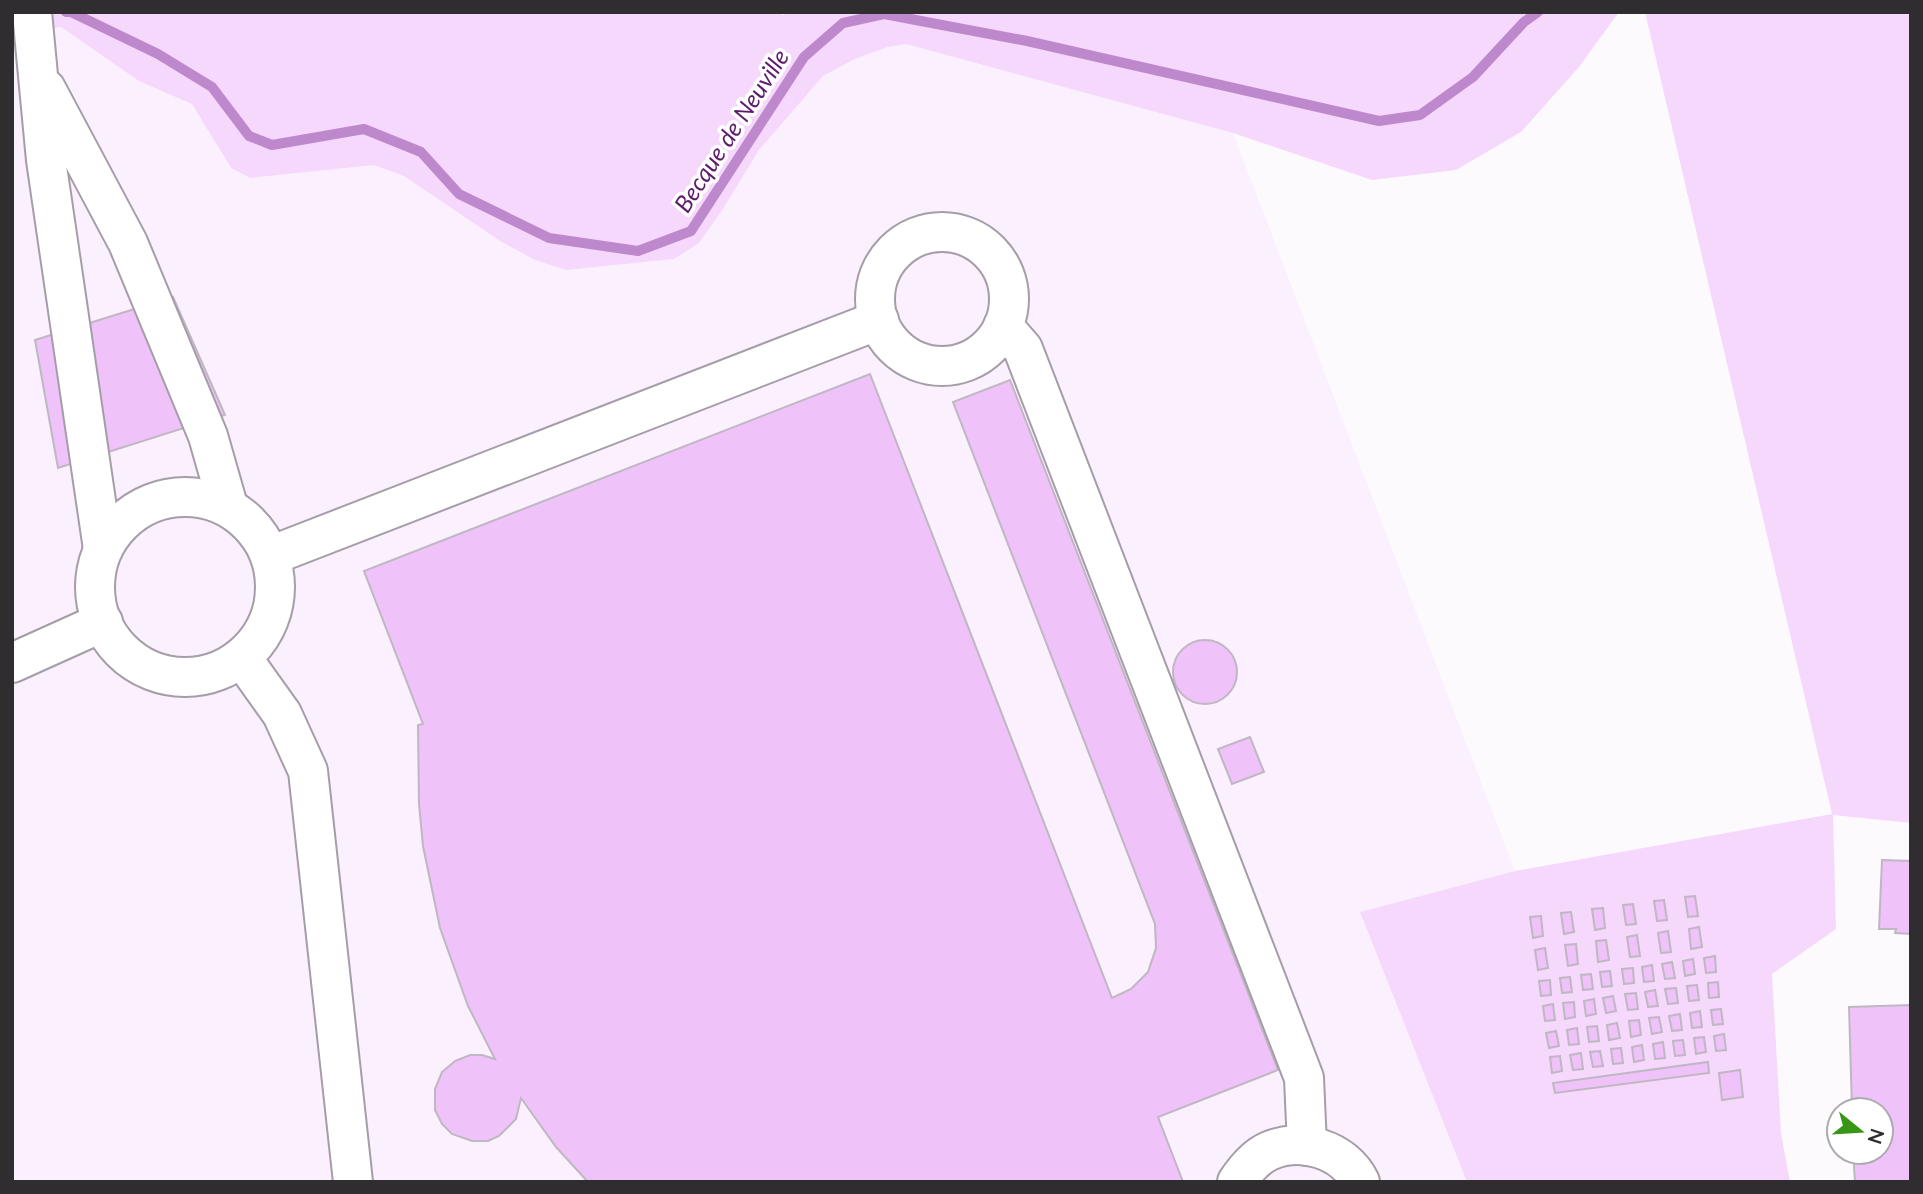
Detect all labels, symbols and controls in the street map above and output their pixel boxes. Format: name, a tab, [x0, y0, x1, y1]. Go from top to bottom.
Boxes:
water label: Becque de Neuville	[667, 43, 794, 217]
north arrow	[1825, 1096, 1895, 1166]
text: N	[1863, 1126, 1890, 1147]

